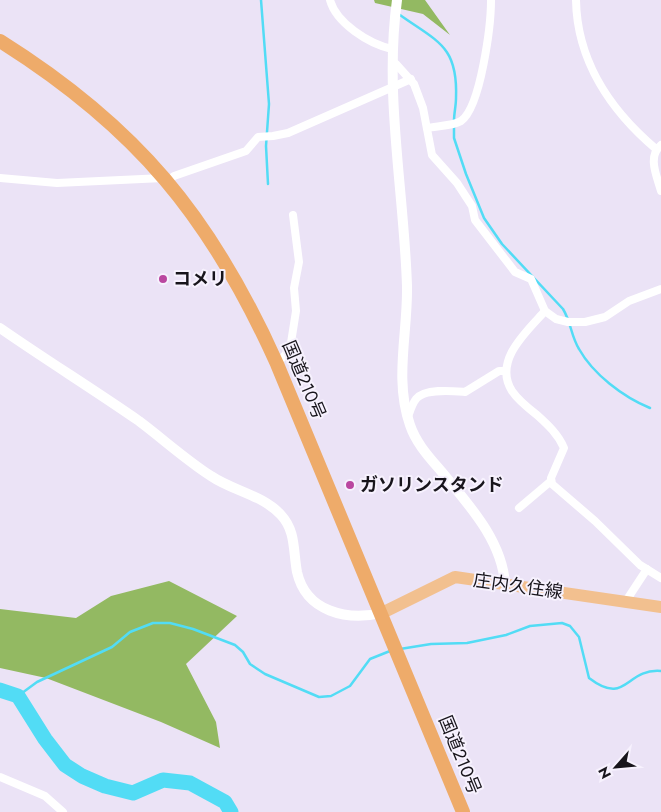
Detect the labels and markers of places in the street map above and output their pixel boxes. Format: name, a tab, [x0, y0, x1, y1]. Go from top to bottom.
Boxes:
place label: コメリ	[173, 266, 227, 292]
marker: コメリ	[157, 273, 169, 285]
place label: ガソリンスタンド	[360, 472, 504, 498]
marker: ガソリンスタンド	[344, 479, 356, 491]

